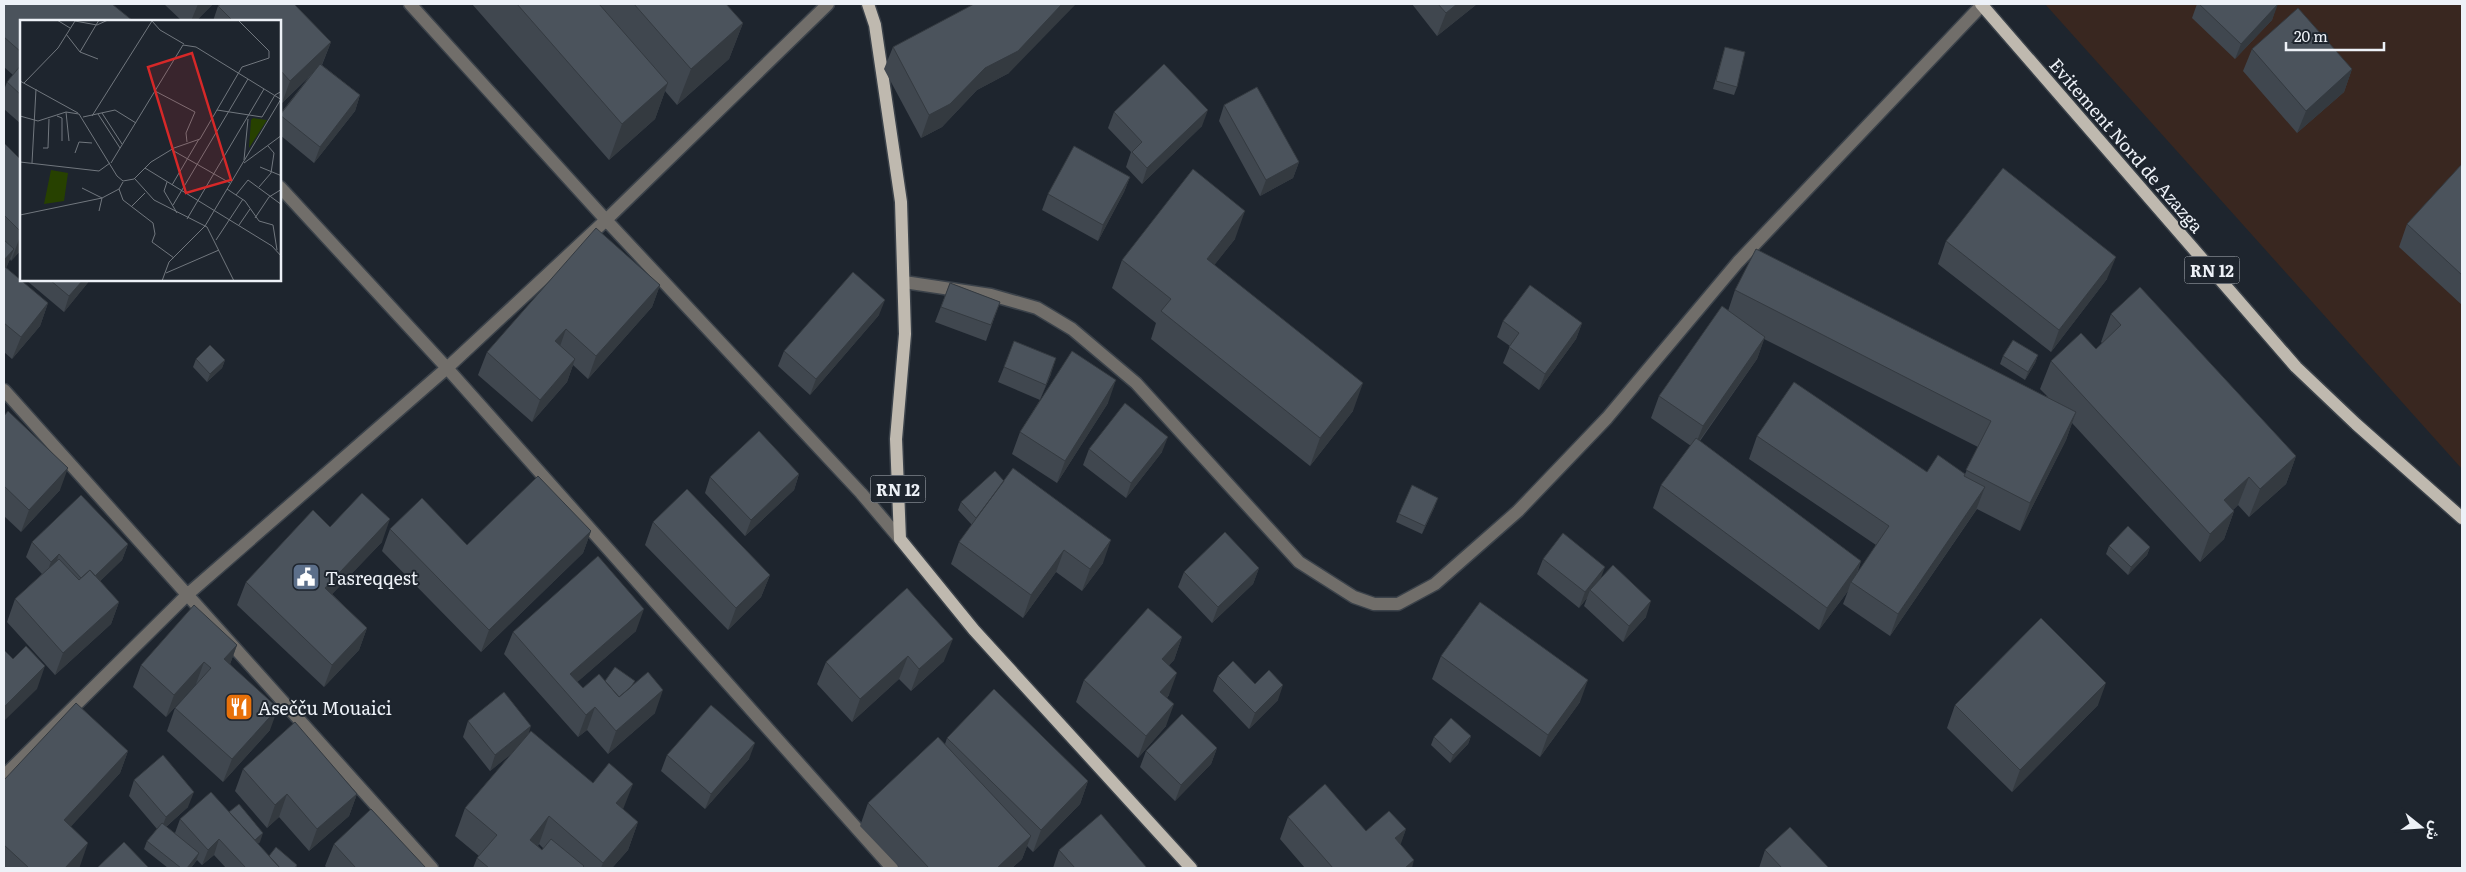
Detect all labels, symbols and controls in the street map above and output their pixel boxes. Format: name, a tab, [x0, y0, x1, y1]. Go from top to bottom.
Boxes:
inset map	[20, 20, 281, 281]
scale bar	[2286, 20, 2384, 52]
text: 20 m	[2294, 24, 2328, 47]
street label: Evitement Nord de Azazga	[2044, 52, 2211, 238]
road number: RN 12	[2184, 256, 2240, 284]
road number: RN 12	[870, 476, 926, 502]
public building icon: Tasreqqest	[291, 562, 321, 592]
place label: Tasreqqest	[325, 564, 419, 591]
restaurant icon: Asečču Mouaici	[224, 692, 254, 722]
place label: Asečču Mouaici	[258, 694, 392, 721]
north arrow	[2396, 802, 2446, 852]
text: ش	[2422, 819, 2447, 843]

